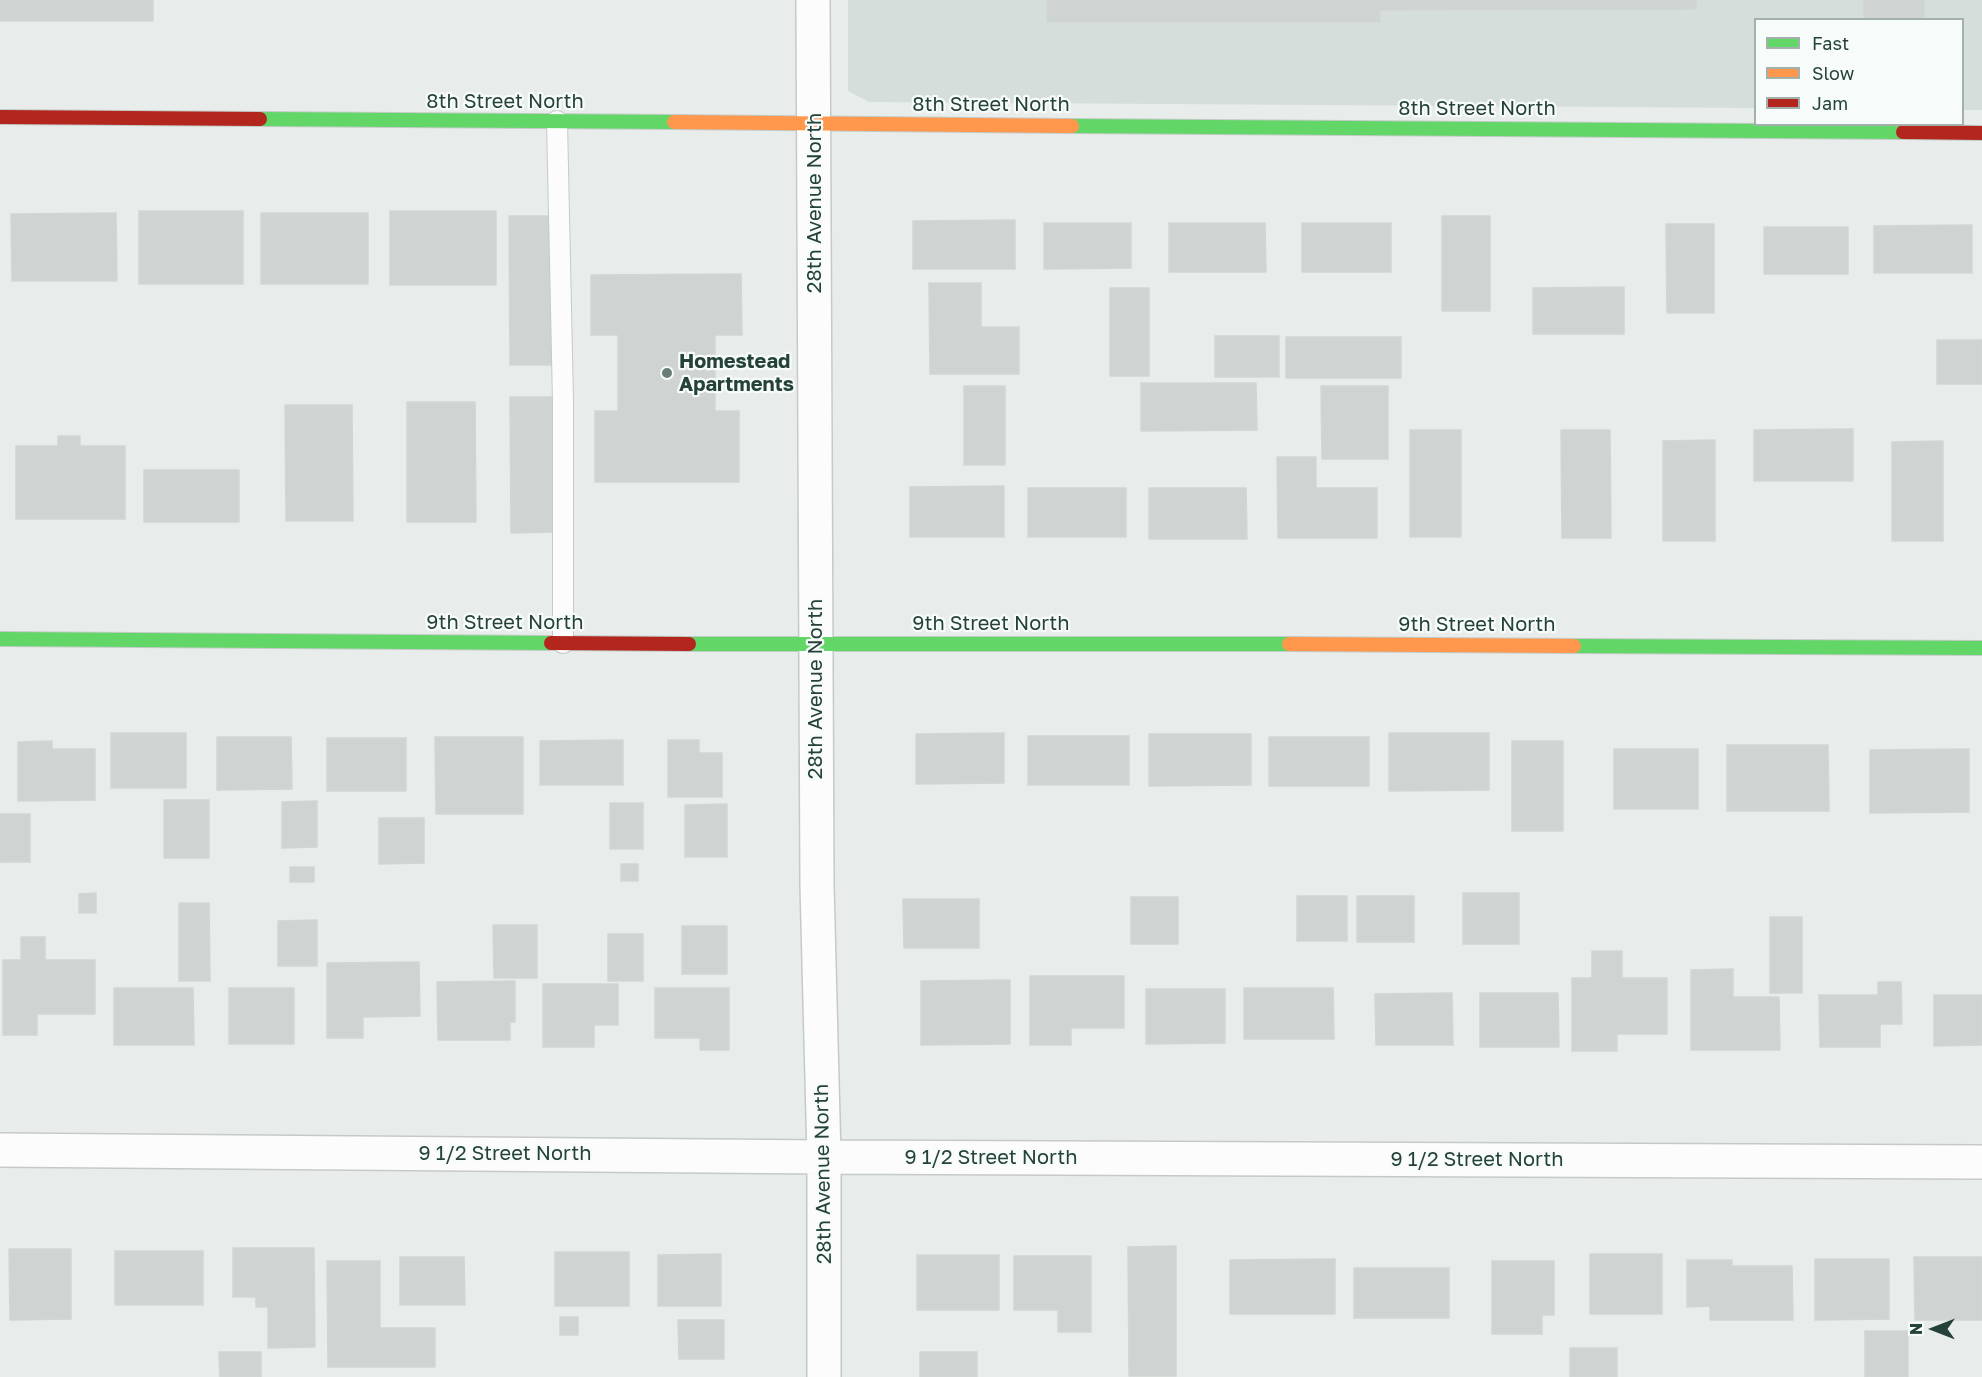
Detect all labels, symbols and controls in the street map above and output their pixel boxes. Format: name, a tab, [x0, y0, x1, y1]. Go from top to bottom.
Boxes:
legend	[1754, 18, 1964, 126]
text: Fast	[1812, 32, 1849, 54]
text: Slow	[1812, 62, 1854, 84]
street label: 8th Street North	[426, 90, 584, 114]
text: Jam	[1812, 92, 1848, 114]
street label: 8th Street North	[912, 93, 1070, 117]
street label: 8th Street North	[1398, 97, 1556, 121]
street label: 28th Avenue North	[803, 113, 827, 293]
place label: Homestead Apartments	[679, 350, 794, 397]
marker: Homestead Apartments	[660, 366, 674, 380]
street label: 28th Avenue North	[804, 599, 828, 779]
street label: 9th Street North	[426, 611, 584, 635]
street label: 9th Street North	[912, 612, 1070, 636]
street label: 9th Street North	[1398, 613, 1556, 637]
street label: 28th Avenue North	[809, 1084, 837, 1264]
street label: 9 1/2 Street North	[419, 1142, 591, 1166]
street label: 9 1/2 Street North	[905, 1146, 1077, 1170]
street label: 9 1/2 Street North	[1391, 1148, 1563, 1172]
north arrow	[1904, 1299, 1964, 1359]
text: N	[1906, 1323, 1926, 1335]

